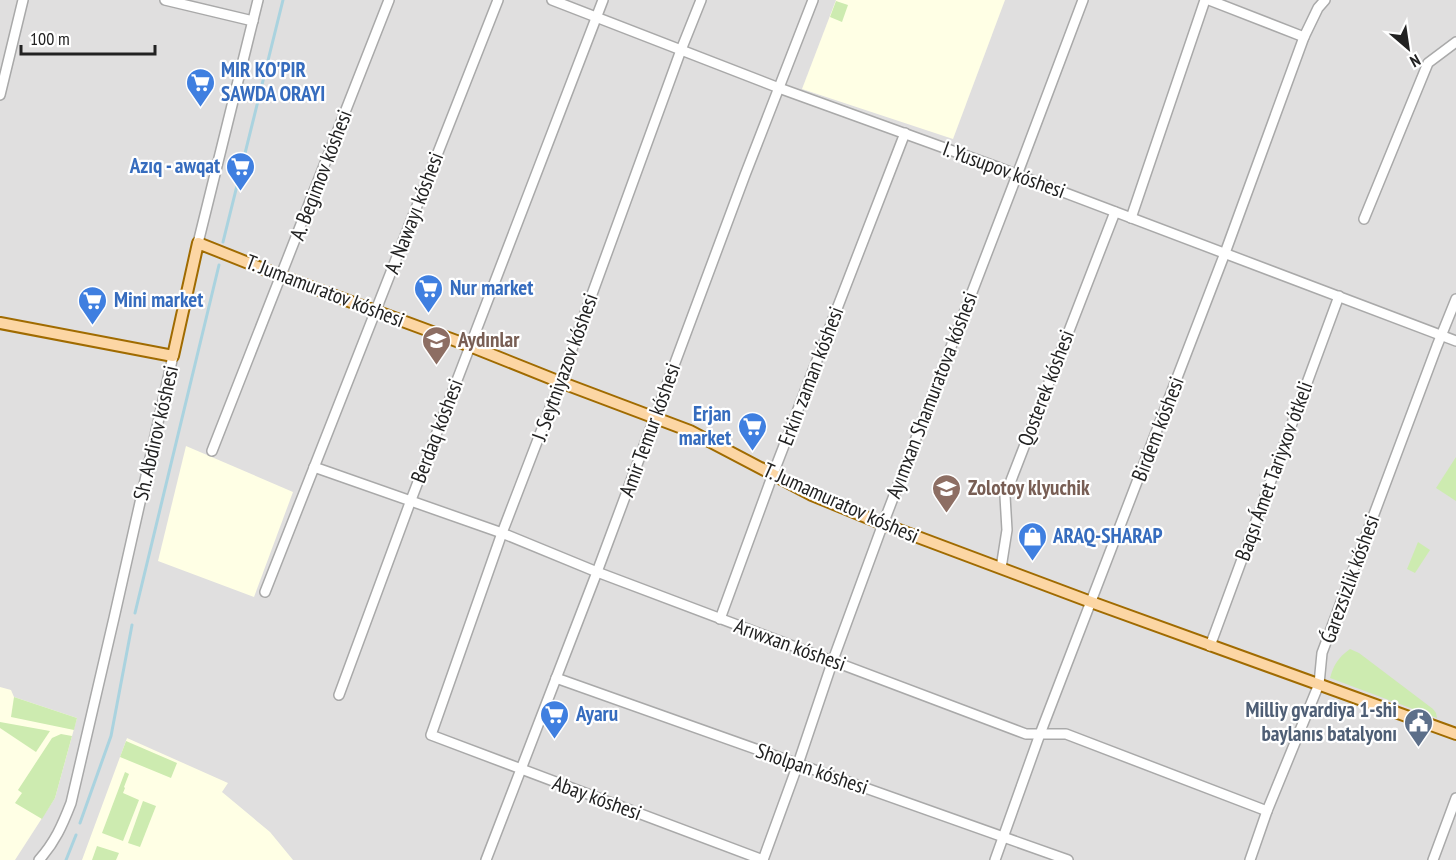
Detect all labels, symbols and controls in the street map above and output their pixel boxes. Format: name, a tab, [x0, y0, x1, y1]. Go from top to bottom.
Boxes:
scale bar	[21, 18, 154, 56]
north arrow	[1378, 18, 1438, 78]
text: 100 m	[30, 27, 70, 50]
text: N	[1407, 50, 1424, 72]
place label: MIR KO'PIR SAWDA ORAYI	[221, 56, 325, 107]
supermarket icon: MIR KO'PIR SAWDA ORAYI	[184, 66, 216, 108]
street label: A. Begimov kóshesi	[283, 106, 358, 244]
street label: I. Yusupov kóshesi	[939, 135, 1069, 204]
street label: A. Nawayı kóshesi	[378, 148, 449, 278]
supermarket icon: Azıq - awqat	[225, 150, 257, 192]
place label: Azıq - awqat	[129, 152, 220, 179]
street label: T. Jumamuratov kóshesi	[242, 248, 408, 333]
supermarket icon: Nur market	[413, 272, 445, 314]
place label: Nur market	[450, 274, 533, 301]
supermarket icon: Mini market	[77, 284, 109, 326]
place label: Mini market	[114, 286, 203, 313]
street label: Ayımxan Shamuratova kóshesi	[880, 288, 983, 502]
street label: J. Seytniyazov kóshesi	[525, 290, 604, 445]
street label: Erkin zaman kóshesi	[772, 303, 849, 449]
school or university icon: Aydınlar	[421, 324, 453, 366]
place label: Aydınlar	[457, 326, 520, 353]
street label: Qosterek kóshesi	[1011, 326, 1080, 450]
street label: Amir Temur kóshesi	[613, 359, 686, 500]
street label: Sh. Abdirov kóshesi	[127, 363, 184, 503]
street label: Birdem kóshesi	[1125, 373, 1190, 485]
street label: Berdaq kóshesi	[404, 375, 469, 487]
street label: Baqsı Ámet Tariyxov ótkeli	[1229, 377, 1319, 564]
place label: Erjan market	[679, 400, 731, 451]
supermarket icon: Erjan market	[736, 410, 768, 452]
street label: T. Jumamuratov kóshesi	[759, 456, 923, 549]
school or university icon: Zolotoy klyuchik	[931, 472, 963, 514]
place label: Zolotoy klyuchik	[968, 474, 1090, 501]
street label: Ǵarezsizlik kóshesi	[1314, 511, 1385, 647]
shop icon: ARAQ-SHARAP	[1016, 520, 1048, 562]
place label: ARAQ-SHARAP	[1052, 522, 1163, 549]
street label: Arıwxan kóshesi	[731, 612, 850, 677]
place label: Milliy gvardiya 1-shi baylanıs batalyonı	[1246, 696, 1397, 747]
supermarket icon: Ayaru	[539, 698, 571, 740]
place label: Ayaru	[575, 700, 618, 727]
public building icon: Milliy gvardiya 1-shi baylanıs batalyonı	[1402, 706, 1434, 748]
street label: Sholpan kóshesi	[752, 737, 872, 800]
street label: Abay kóshesi	[549, 769, 645, 826]

